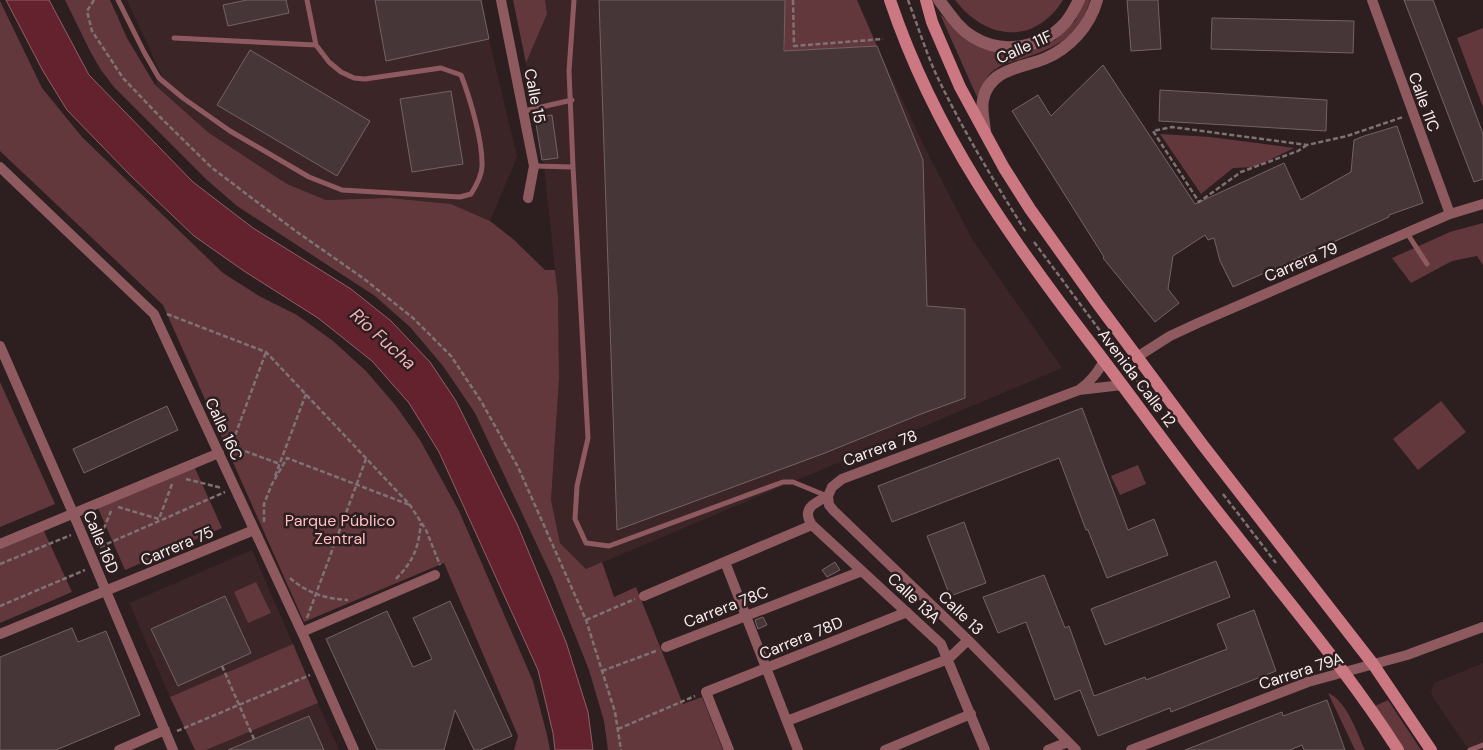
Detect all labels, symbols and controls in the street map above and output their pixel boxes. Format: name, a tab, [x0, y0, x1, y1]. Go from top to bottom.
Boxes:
street label: Calle 11F	[993, 25, 1056, 69]
street label: Calle 15	[519, 67, 551, 125]
street label: Calle 11C	[1404, 69, 1444, 135]
street label: Carrera 79	[1261, 237, 1341, 287]
water label: Río Fucha	[345, 303, 421, 375]
street label: Avenida Calle 12	[1093, 325, 1181, 431]
street label: Calle 16C	[200, 394, 248, 464]
street label: Carrera 78	[840, 425, 920, 471]
street label: Calle 16D	[78, 507, 124, 577]
park label: Parque Público Zentral	[285, 510, 395, 549]
street label: Carrera 75	[137, 521, 217, 571]
street label: Calle 13A	[883, 568, 945, 628]
street label: Carrera 78C	[681, 581, 771, 633]
street label: Calle 13	[934, 586, 988, 640]
street label: Carrera 78D	[756, 612, 846, 664]
street label: Carrera 79A	[1256, 647, 1346, 695]

